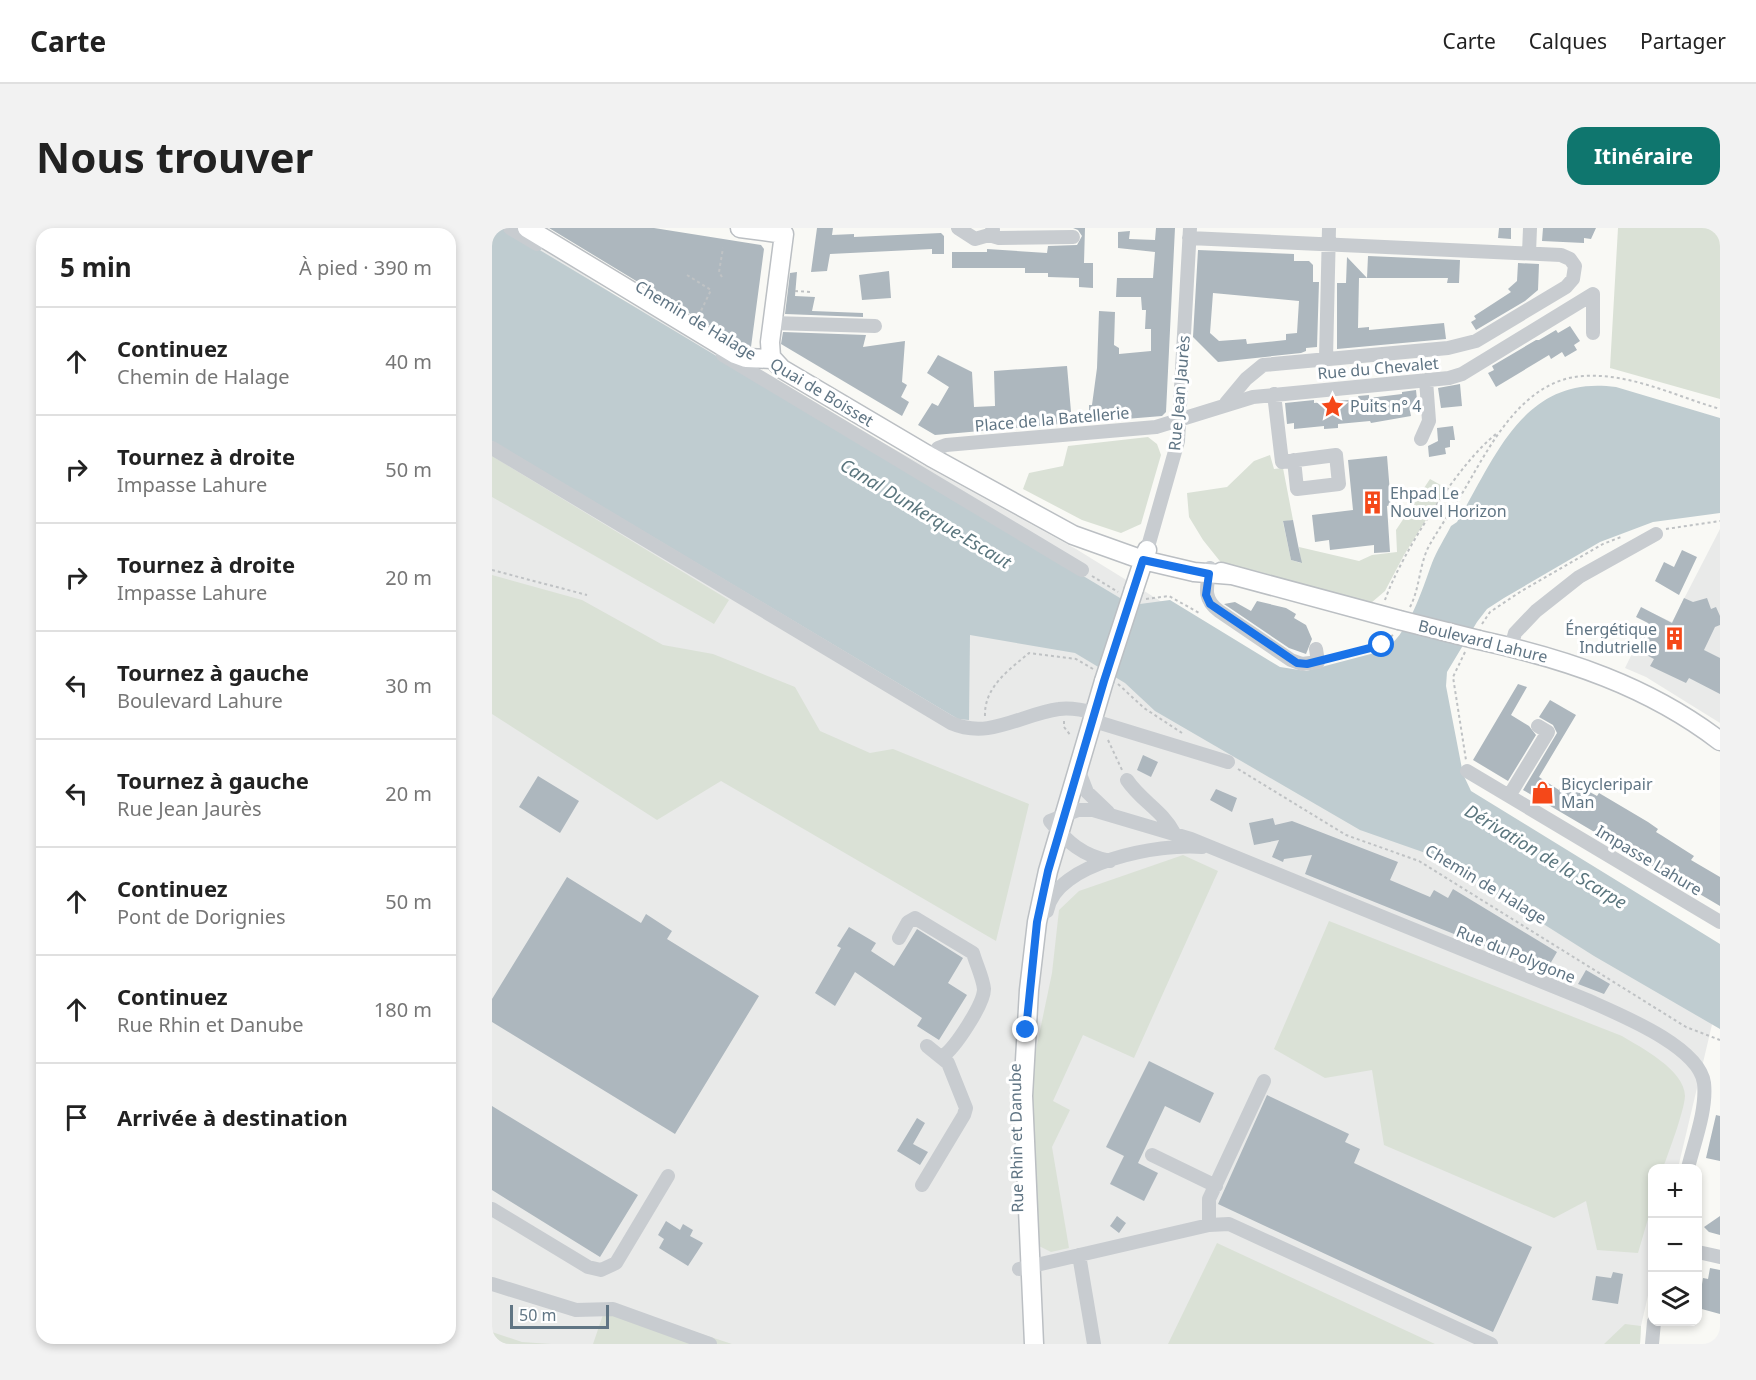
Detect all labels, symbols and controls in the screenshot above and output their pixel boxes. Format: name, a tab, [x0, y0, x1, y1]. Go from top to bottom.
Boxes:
text: Carte	[30, 22, 106, 60]
text: Carte	[1443, 27, 1496, 55]
text: Calques	[1529, 27, 1607, 55]
text: Partager	[1640, 27, 1726, 55]
button: Itinéraire	[1567, 127, 1720, 185]
text: Nous trouver	[36, 128, 313, 185]
text: 5 min	[60, 249, 132, 285]
text: À pied · 390 m	[299, 254, 432, 281]
street label: Chemin de Halage	[631, 275, 761, 365]
text: Continuez	[117, 333, 228, 363]
street label: Rue Jean Jaurès	[1163, 334, 1195, 452]
icon: ahead	[60, 345, 93, 378]
text: 40 m	[385, 348, 432, 375]
street label: Quai de Boisset	[766, 352, 878, 432]
street label: Rue du Chevalet	[1316, 352, 1440, 384]
text: Chemin de Halage	[117, 363, 289, 390]
place icon: Puits n° 4	[1319, 393, 1345, 419]
place label: Puits n° 4	[1350, 395, 1421, 417]
street label: Place de la Batellerie	[974, 401, 1130, 437]
text: Tournez à droite	[117, 441, 295, 471]
water label: Canal Dunkerque-Escaut	[836, 452, 1017, 574]
icon: right	[60, 453, 93, 486]
text: 50 m	[385, 456, 432, 483]
text: Impasse Lahure	[117, 471, 267, 498]
place label: Ehpad Le Nouvel Horizon	[1390, 482, 1507, 522]
building icon: Ehpad Le Nouvel Horizon	[1359, 489, 1385, 515]
text: Tournez à droite	[117, 549, 295, 579]
icon: right	[60, 561, 93, 594]
text: 20 m	[385, 564, 432, 591]
text: Impasse Lahure	[117, 579, 267, 606]
street label: Boulevard Lahure	[1416, 614, 1550, 668]
place label: Énergétique Indutrielle	[1565, 618, 1657, 658]
building icon: Énergétique Indutrielle	[1662, 625, 1688, 651]
route start	[1368, 631, 1394, 657]
text: Tournez à gauche	[117, 657, 309, 687]
icon: left	[60, 669, 93, 702]
text: 30 m	[385, 672, 432, 699]
text: Boulevard Lahure	[117, 687, 283, 714]
text: Tournez à gauche	[117, 765, 309, 795]
place label: Bicycleripair Man	[1561, 773, 1653, 813]
icon: left	[60, 777, 93, 810]
text: 20 m	[385, 780, 432, 807]
shop icon: Bicycleripair Man	[1530, 780, 1556, 806]
text: Rue Jean Jaurès	[117, 795, 262, 822]
water label: Dérivation de la Scarpe	[1461, 798, 1631, 914]
street label: Impasse Lahure	[1592, 820, 1706, 900]
street label: Chemin de Halage	[1421, 839, 1551, 929]
text: Continuez	[117, 873, 228, 903]
icon: ahead	[60, 885, 93, 918]
text: 50 m	[385, 888, 432, 915]
text: Pont de Dorignies	[117, 903, 286, 930]
street label: Rue du Polygone	[1453, 920, 1579, 988]
text: Continuez	[117, 981, 228, 1011]
icon: ahead	[60, 993, 93, 1026]
text: 180 m	[374, 996, 432, 1023]
text: Rue Rhin et Danube	[117, 1011, 304, 1038]
route end	[1012, 1016, 1038, 1042]
street label: Rue Rhin et Danube	[1004, 1063, 1028, 1213]
icon: arrive	[60, 1101, 93, 1134]
text: Arrivée à destination	[117, 1102, 348, 1132]
map controls	[1648, 1164, 1702, 1326]
button: +	[1648, 1164, 1702, 1218]
button: −	[1648, 1218, 1702, 1272]
button: layers	[1648, 1272, 1702, 1326]
scale bar	[510, 1302, 609, 1330]
text: 50 m	[519, 1304, 556, 1326]

